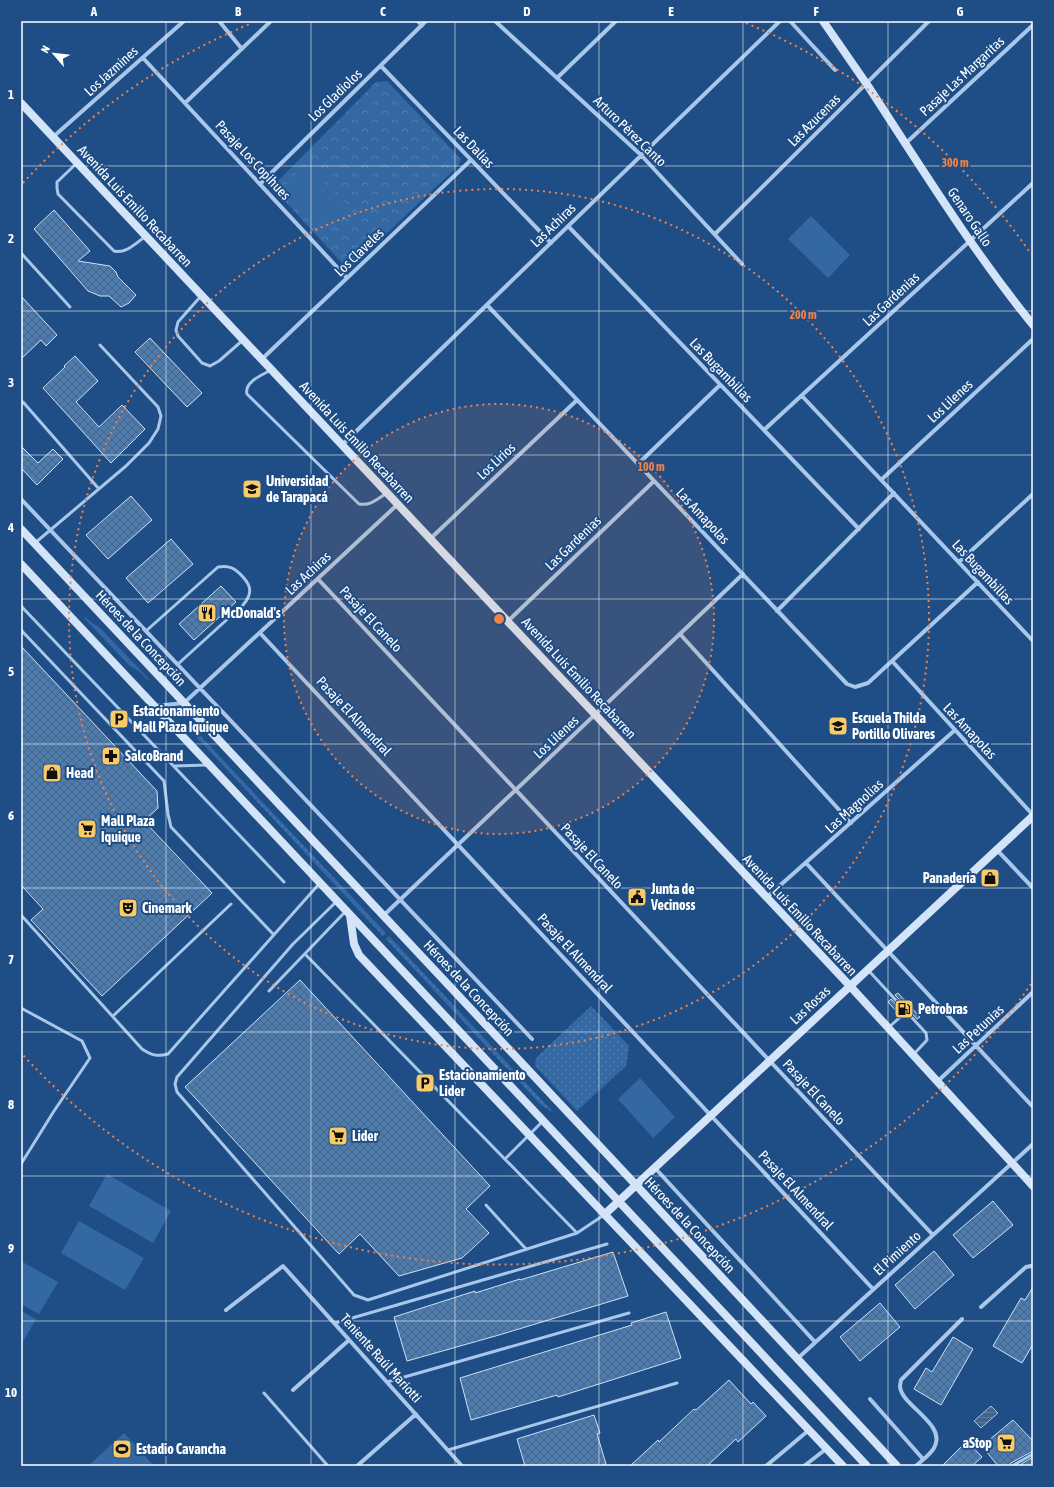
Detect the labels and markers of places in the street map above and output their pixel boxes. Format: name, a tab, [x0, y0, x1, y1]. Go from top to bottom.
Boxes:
place label: Universidad de Tarapacá	[266, 473, 329, 505]
school or university icon: Universidad de Tarapacá	[241, 478, 263, 500]
restaurant icon: McDonald's	[196, 602, 218, 624]
place label: McDonald's	[221, 605, 281, 621]
centre of rings	[492, 612, 506, 626]
place label: Estacionamiento Mall Plaza Iquique	[133, 703, 229, 735]
parking icon: Estacionamiento Mall Plaza Iquique	[108, 708, 130, 730]
place label: Escuela Thilda Portillo Olivares	[852, 710, 935, 742]
school or university icon: Escuela Thilda Portillo Olivares	[827, 715, 849, 737]
pharmacy icon: SalcoBrand	[100, 745, 122, 767]
place label: SalcoBrand	[125, 748, 184, 764]
shop icon: Head	[41, 762, 63, 784]
place label: Head	[66, 765, 94, 781]
place label: Mall Plaza Iquique	[101, 813, 155, 845]
supermarket icon: Mall Plaza Iquique	[76, 818, 98, 840]
shop icon: Panadería	[979, 867, 1001, 889]
place label: Panadería	[923, 870, 976, 886]
place label: Junta de Vecinoss	[650, 881, 695, 913]
public building icon: Junta de Vecinoss	[626, 886, 648, 908]
theatre icon: Cinemark	[117, 897, 139, 919]
place label: Cinemark	[142, 900, 192, 916]
fuel station icon: Petrobras	[893, 998, 915, 1020]
place label: Petrobras	[918, 1001, 968, 1017]
place label: Estacionamiento Lider	[439, 1067, 526, 1099]
parking icon: Estacionamiento Lider	[414, 1072, 436, 1094]
supermarket icon: Lider	[327, 1125, 349, 1147]
place label: Lider	[352, 1128, 379, 1144]
supermarket icon: aStop	[995, 1432, 1017, 1454]
place label: aStop	[963, 1435, 992, 1451]
sports icon: Estadio Cavancha	[111, 1438, 133, 1460]
place label: Estadio Cavancha	[136, 1441, 227, 1457]

